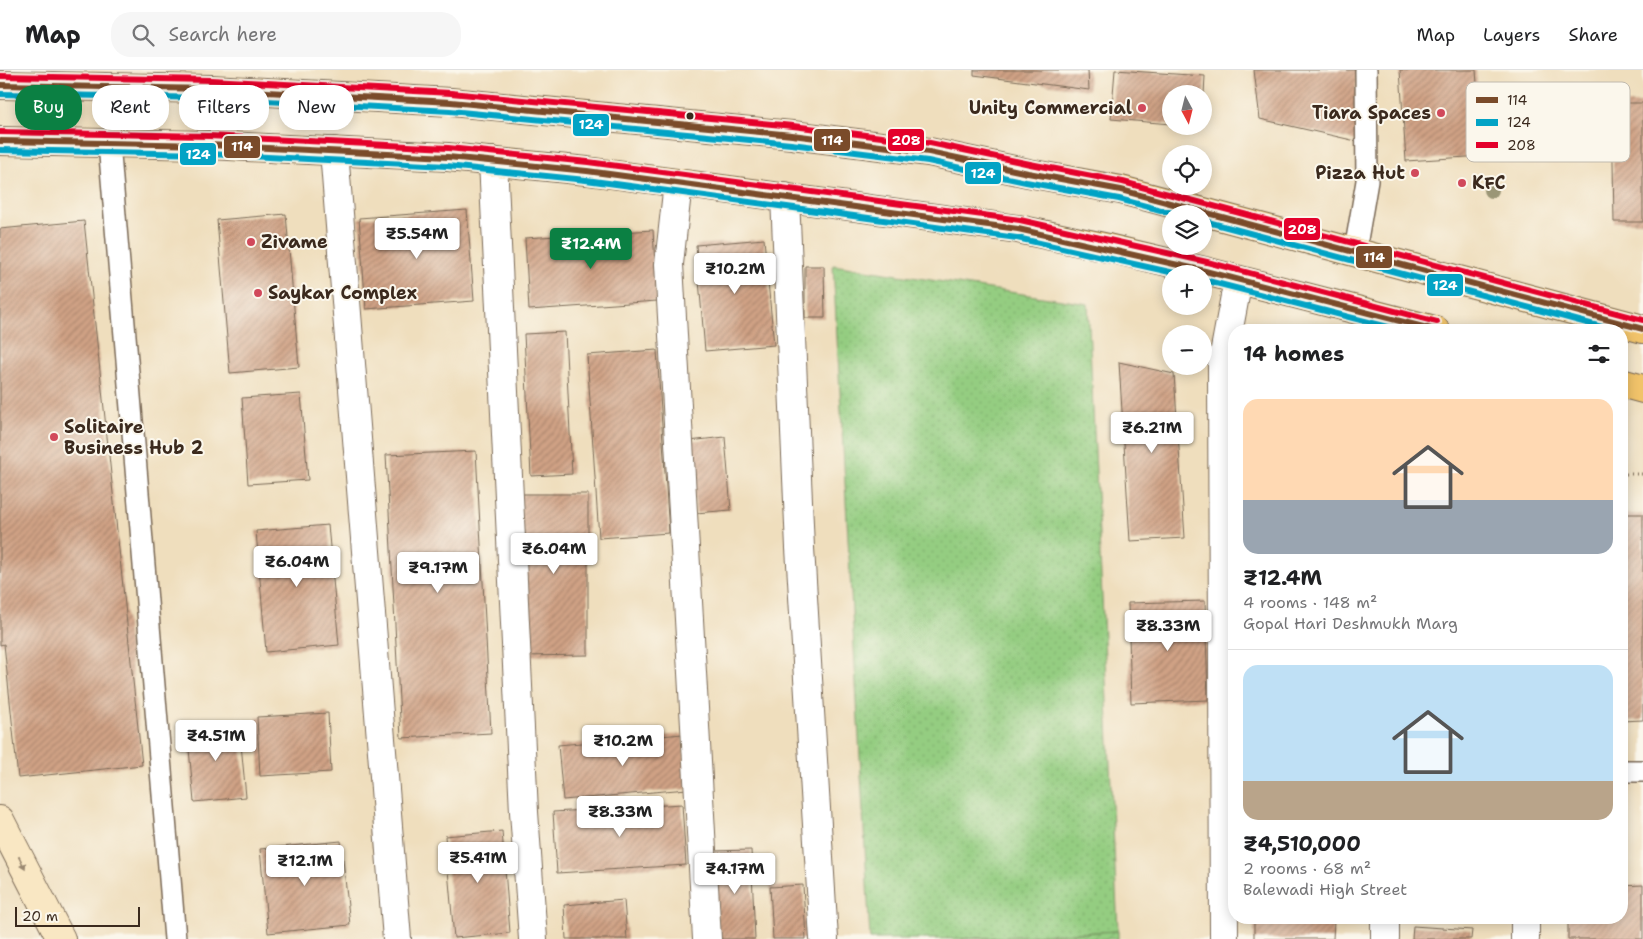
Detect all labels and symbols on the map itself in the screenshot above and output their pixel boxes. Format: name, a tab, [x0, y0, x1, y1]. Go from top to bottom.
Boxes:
legend	[1466, 82, 1630, 162]
north arrow	[1162, 85, 1212, 135]
text: 114	[1507, 91, 1528, 109]
place label: Unity Commercial	[969, 96, 1132, 120]
place label: Tiara Spaces	[1312, 101, 1431, 125]
marker: Unity Commercial	[1136, 102, 1148, 114]
marker: Tiara Spaces	[1435, 107, 1447, 119]
unlabelled marker	[685, 111, 695, 121]
line badge: 124	[572, 113, 610, 137]
text: 124	[1507, 113, 1531, 131]
text: 124	[579, 115, 604, 133]
line badge: 114	[813, 128, 851, 152]
line badge: 208	[887, 128, 925, 152]
text: 114	[821, 131, 843, 149]
text: 208	[891, 131, 921, 149]
line badge: 114	[223, 135, 261, 159]
text: 208	[1507, 136, 1536, 154]
text: 114	[231, 137, 253, 155]
line badge: 124	[179, 142, 217, 166]
text: 124	[186, 145, 211, 163]
line badge: 124	[964, 161, 1002, 185]
place label: Pizza Hut	[1315, 161, 1405, 185]
text: 124	[971, 164, 996, 182]
marker: Pizza Hut	[1409, 167, 1421, 179]
place label: KFC	[1472, 171, 1506, 195]
marker: KFC	[1456, 177, 1468, 189]
line badge: 208	[1283, 217, 1321, 241]
pin: ₹5.54M	[376, 218, 458, 260]
text: 208	[1287, 220, 1317, 238]
pin: ₹12.4M	[550, 228, 632, 270]
place label: Zivame	[261, 230, 328, 254]
marker: Zivame	[245, 236, 257, 248]
line badge: 114	[1355, 245, 1393, 269]
text: 114	[1363, 248, 1385, 266]
pin: ₹10.2M	[694, 252, 776, 295]
line badge: 124	[1426, 273, 1464, 297]
text: 124	[1433, 276, 1458, 294]
place label: Saykar Complex	[268, 281, 417, 305]
marker: Saykar Complex	[252, 287, 264, 299]
pin: ₹6.21M	[1111, 412, 1193, 454]
place label: Solitaire Business Hub 2	[64, 415, 204, 460]
marker: Solitaire Business Hub 2	[48, 431, 60, 443]
pin: ₹6.04M	[513, 532, 595, 575]
pin: ₹6.04M	[256, 546, 338, 588]
pin: ₹9.17M	[397, 552, 479, 594]
pin: ₹8.33M	[1127, 610, 1209, 652]
pin: ₹4.51M	[175, 720, 257, 762]
pin: ₹10.2M	[582, 724, 664, 767]
pin: ₹8.33M	[579, 796, 661, 838]
pin: ₹5.41M	[437, 842, 519, 884]
pin: ₹12.1M	[264, 844, 346, 887]
pin: ₹4.17M	[694, 852, 776, 895]
one-way arrow	[18, 856, 26, 871]
scale bar	[15, 904, 140, 927]

